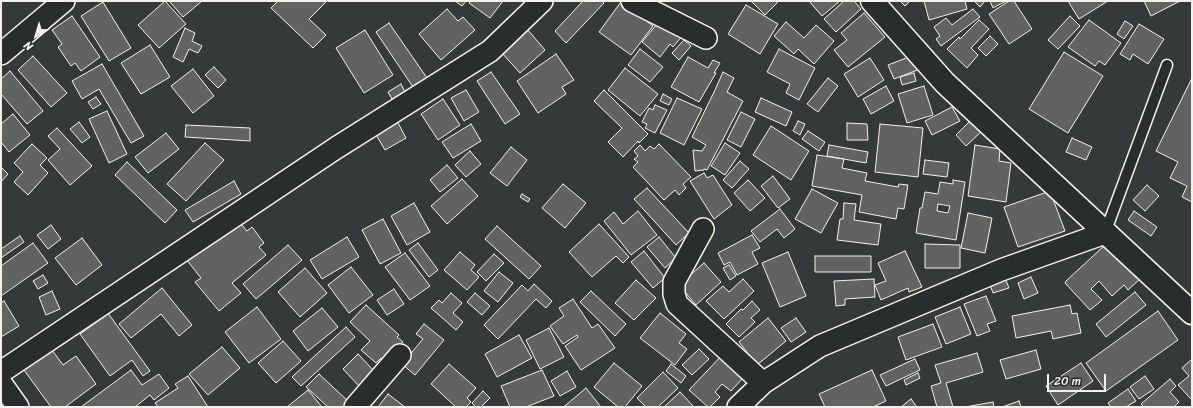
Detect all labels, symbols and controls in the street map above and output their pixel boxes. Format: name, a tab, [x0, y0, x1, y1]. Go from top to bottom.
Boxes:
north arrow	[16, 16, 56, 56]
text: N	[19, 36, 37, 56]
scale bar	[1049, 366, 1108, 392]
text: 20 m	[1054, 370, 1081, 392]

